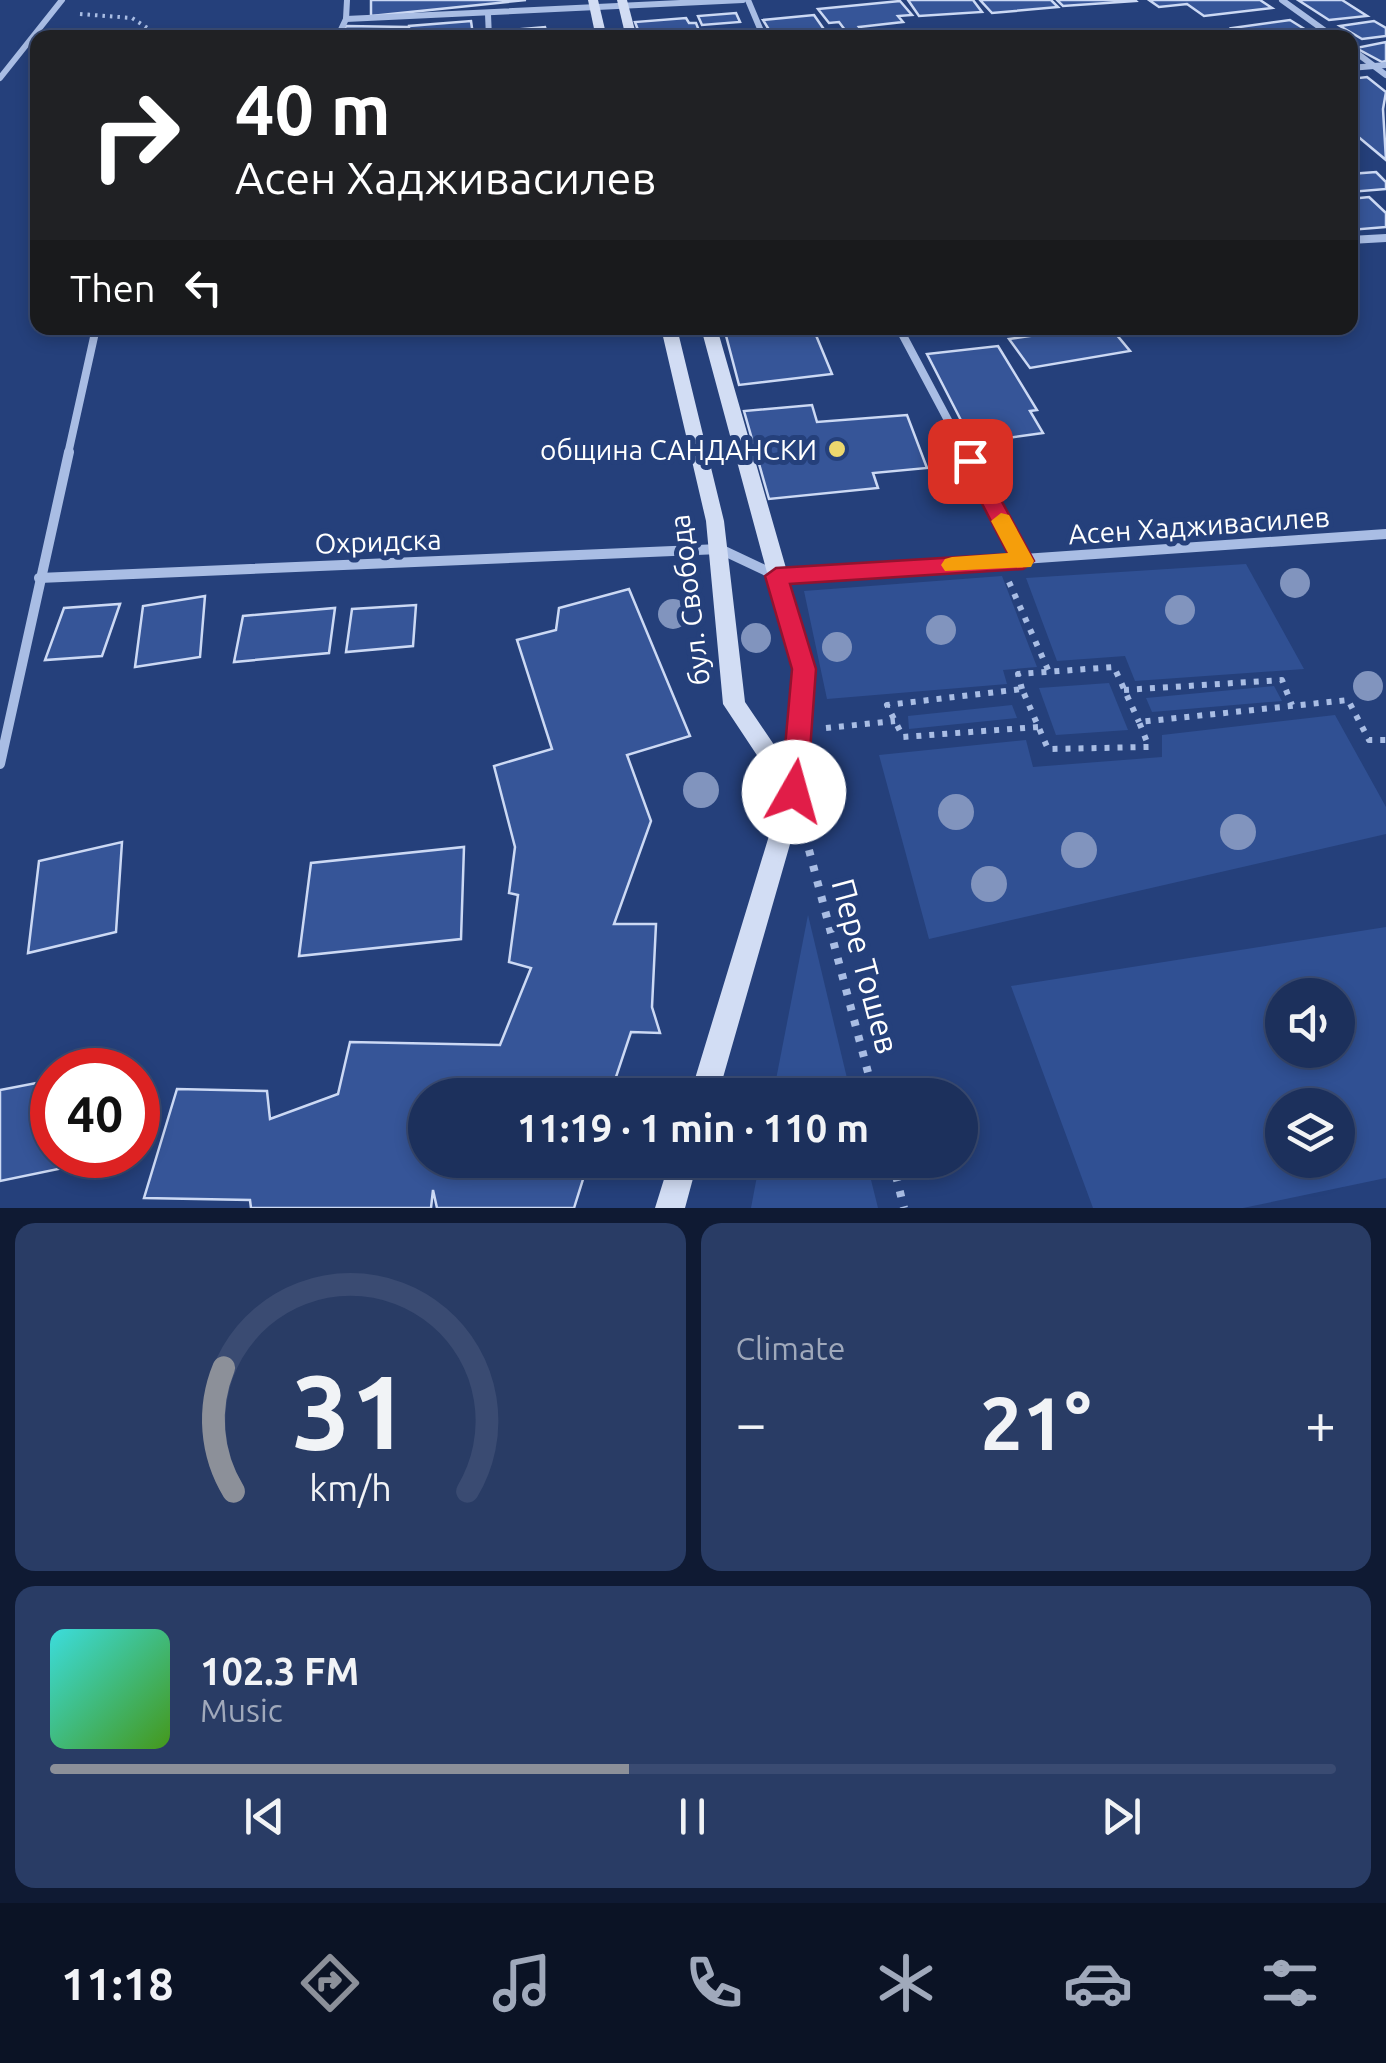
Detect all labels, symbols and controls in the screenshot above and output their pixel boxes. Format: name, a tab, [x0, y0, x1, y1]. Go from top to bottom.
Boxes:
icon: right	[70, 70, 200, 200]
text: 40 m	[235, 70, 391, 148]
text: Асен Хадживасилев	[235, 152, 656, 203]
icon: left	[176, 260, 231, 315]
text: Then	[70, 267, 156, 309]
pin	[928, 419, 1013, 504]
place label: община САНДАНСКИ	[540, 434, 817, 465]
icon: arrive	[943, 434, 998, 489]
marker: община САНДАНСКИ	[826, 438, 848, 460]
street label: Асен Хадживасилев	[1067, 500, 1331, 550]
street label: бул. Свобода	[663, 513, 715, 687]
street label: Охридска	[314, 523, 442, 559]
position arrow	[742, 740, 846, 844]
street label: Пере Тошев	[825, 875, 907, 1057]
map controls	[1265, 978, 1355, 1178]
button: sound	[1265, 978, 1355, 1068]
speed limit sign: 40	[30, 1048, 160, 1178]
button: layers	[1265, 1088, 1355, 1178]
text: 11:19 · 1 min · 110 m	[517, 1107, 869, 1149]
text: Climate	[736, 1330, 846, 1366]
text: 31	[292, 1352, 409, 1469]
text: 21°	[980, 1380, 1091, 1464]
text: −	[736, 1392, 767, 1453]
text: +	[1305, 1392, 1336, 1453]
text: km/h	[309, 1468, 392, 1508]
text: 102.3 FM	[200, 1650, 359, 1692]
text: Music	[200, 1692, 283, 1728]
icon: previous	[237, 1789, 292, 1844]
icon: pause	[665, 1789, 720, 1844]
icon: next	[1094, 1789, 1149, 1844]
icon: directions	[295, 1948, 365, 2018]
icon: music	[487, 1948, 557, 2018]
icon: phone	[679, 1948, 749, 2018]
icon: climate	[871, 1948, 941, 2018]
icon: car	[1063, 1948, 1133, 2018]
icon: filters	[1255, 1948, 1325, 2018]
text: 11:18	[61, 1958, 174, 2009]

